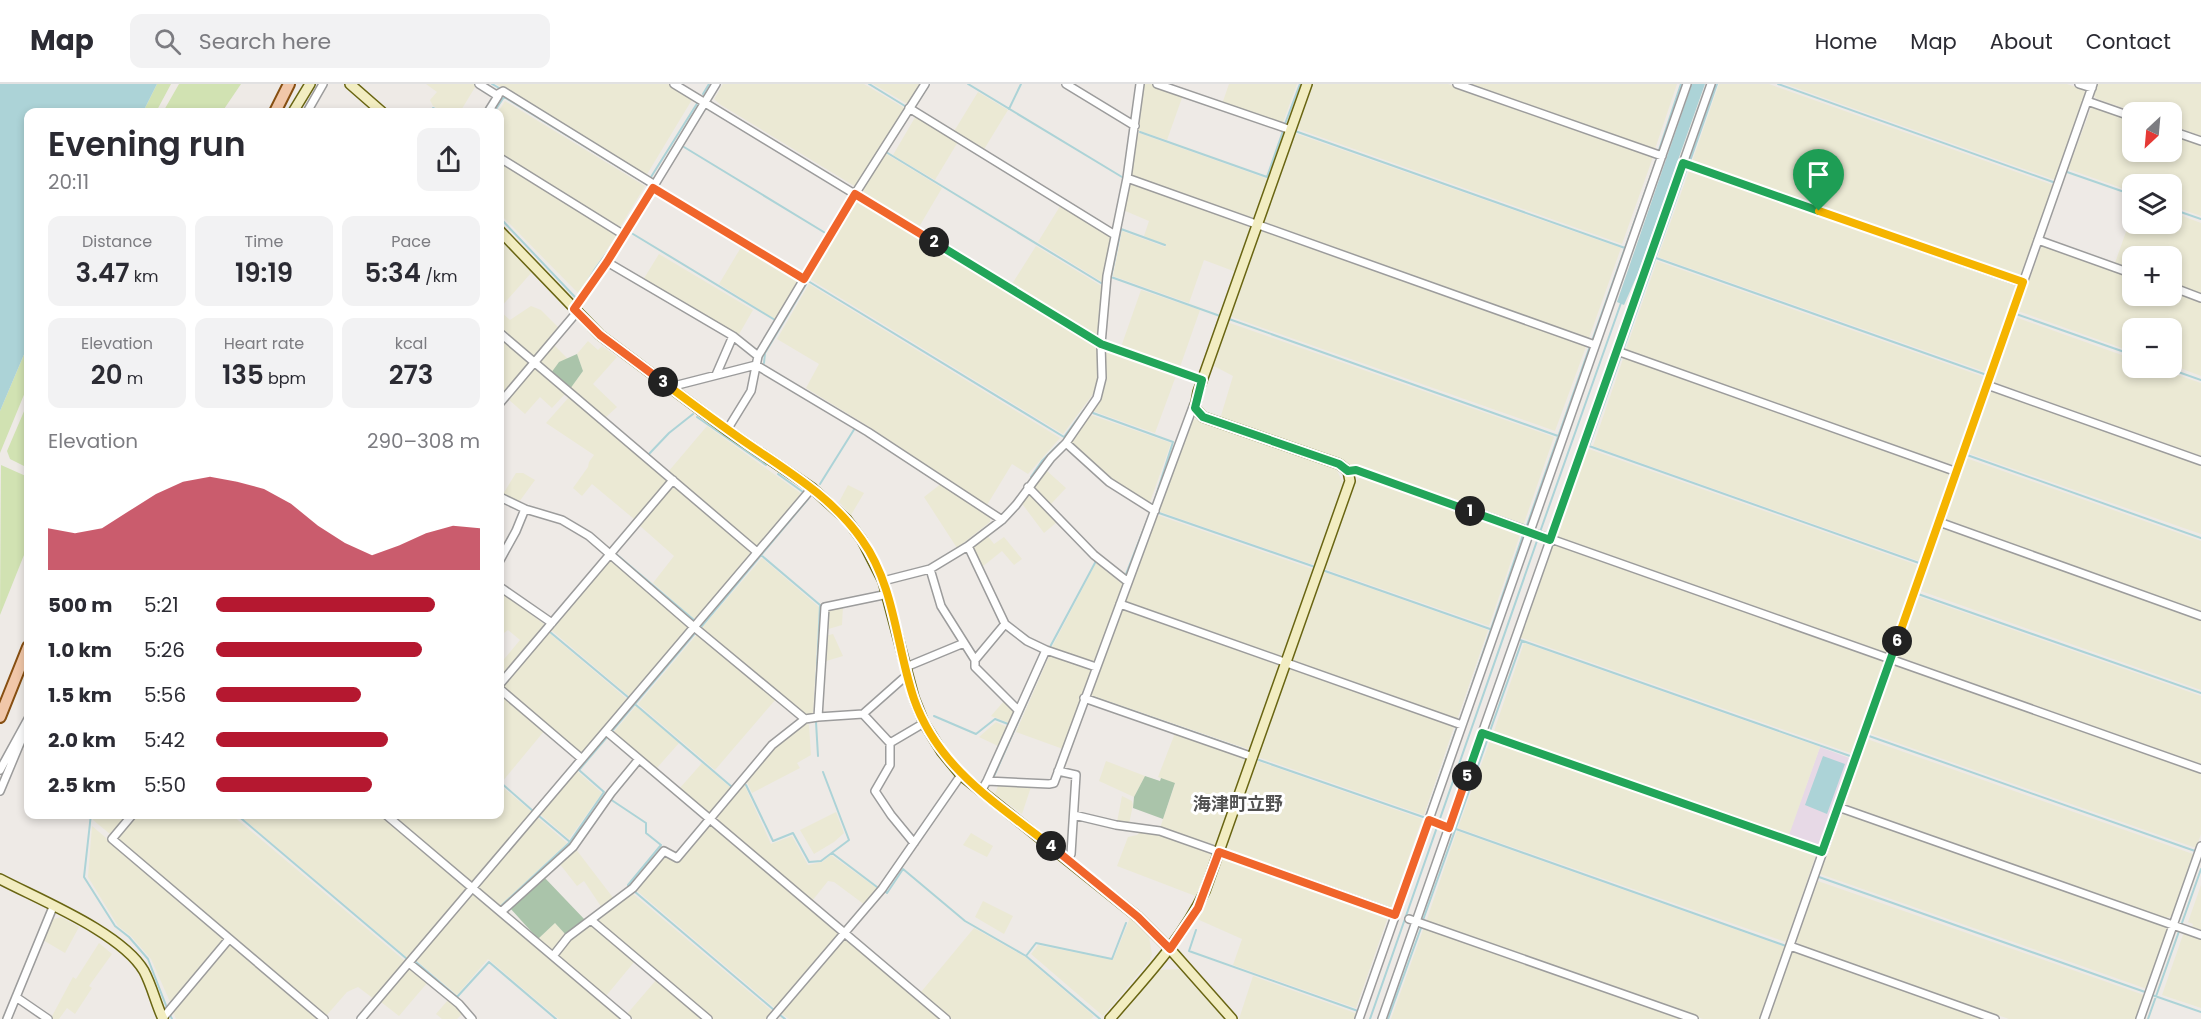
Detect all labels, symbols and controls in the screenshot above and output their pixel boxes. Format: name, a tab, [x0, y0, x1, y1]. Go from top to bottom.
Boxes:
search box	[130, 14, 550, 68]
text: Map	[30, 21, 94, 60]
icon: search	[151, 25, 184, 58]
text: Search here	[199, 26, 331, 57]
text: Home	[1815, 27, 1877, 56]
text: Map	[1910, 27, 1957, 56]
text: About	[1990, 27, 2053, 56]
text: Contact	[2086, 27, 2171, 56]
north arrow	[2122, 102, 2182, 162]
map controls	[2122, 102, 2182, 378]
text: Evening run	[48, 121, 246, 168]
button: share	[417, 128, 480, 191]
pin	[1793, 149, 1844, 211]
icon: arrive	[1802, 158, 1835, 191]
text: 20:11	[48, 168, 89, 196]
button: layers	[2122, 174, 2182, 234]
pin: 2	[919, 227, 949, 257]
text: Distance	[82, 230, 152, 253]
text: Time	[245, 230, 284, 253]
text: Pace	[391, 230, 431, 253]
text: 2	[929, 230, 939, 253]
button: +	[2122, 246, 2182, 306]
text: 3.47	[76, 255, 129, 291]
text: 19:19	[235, 255, 293, 291]
text: 5:34	[365, 255, 421, 291]
text: km	[129, 265, 158, 288]
text: /km	[421, 265, 457, 288]
button: −	[2122, 318, 2182, 378]
text: Elevation	[81, 332, 153, 355]
text: Heart rate	[224, 332, 304, 355]
text: kcal	[395, 332, 427, 355]
text: 20	[91, 357, 122, 393]
text: 135	[222, 357, 264, 393]
text: 273	[389, 357, 433, 393]
text: m	[122, 367, 143, 390]
text: bpm	[264, 367, 306, 390]
pin: 3	[648, 367, 678, 397]
text: 3	[658, 370, 668, 393]
text: Elevation	[48, 427, 138, 455]
text: 290–308 m	[367, 427, 480, 455]
pin: 1	[1455, 496, 1485, 526]
text: 1	[1467, 499, 1473, 522]
text: 500 m	[48, 591, 113, 619]
text: 5:21	[144, 591, 179, 619]
pin: 6	[1882, 626, 1912, 656]
text: 6	[1892, 629, 1902, 652]
text: 1.0 km	[48, 636, 112, 664]
text: 5:26	[144, 636, 185, 664]
text: 1.5 km	[48, 681, 112, 709]
text: 5:56	[144, 681, 186, 709]
text: 2.0 km	[48, 726, 116, 754]
text: 5:42	[144, 726, 185, 754]
pin: 5	[1452, 761, 1482, 791]
text: 5	[1462, 764, 1472, 787]
text: 2.5 km	[48, 771, 116, 799]
text: 5:50	[144, 771, 186, 799]
district label: 海津町立野	[1193, 791, 1283, 816]
pin: 4	[1036, 831, 1066, 861]
text: 4	[1046, 834, 1056, 857]

